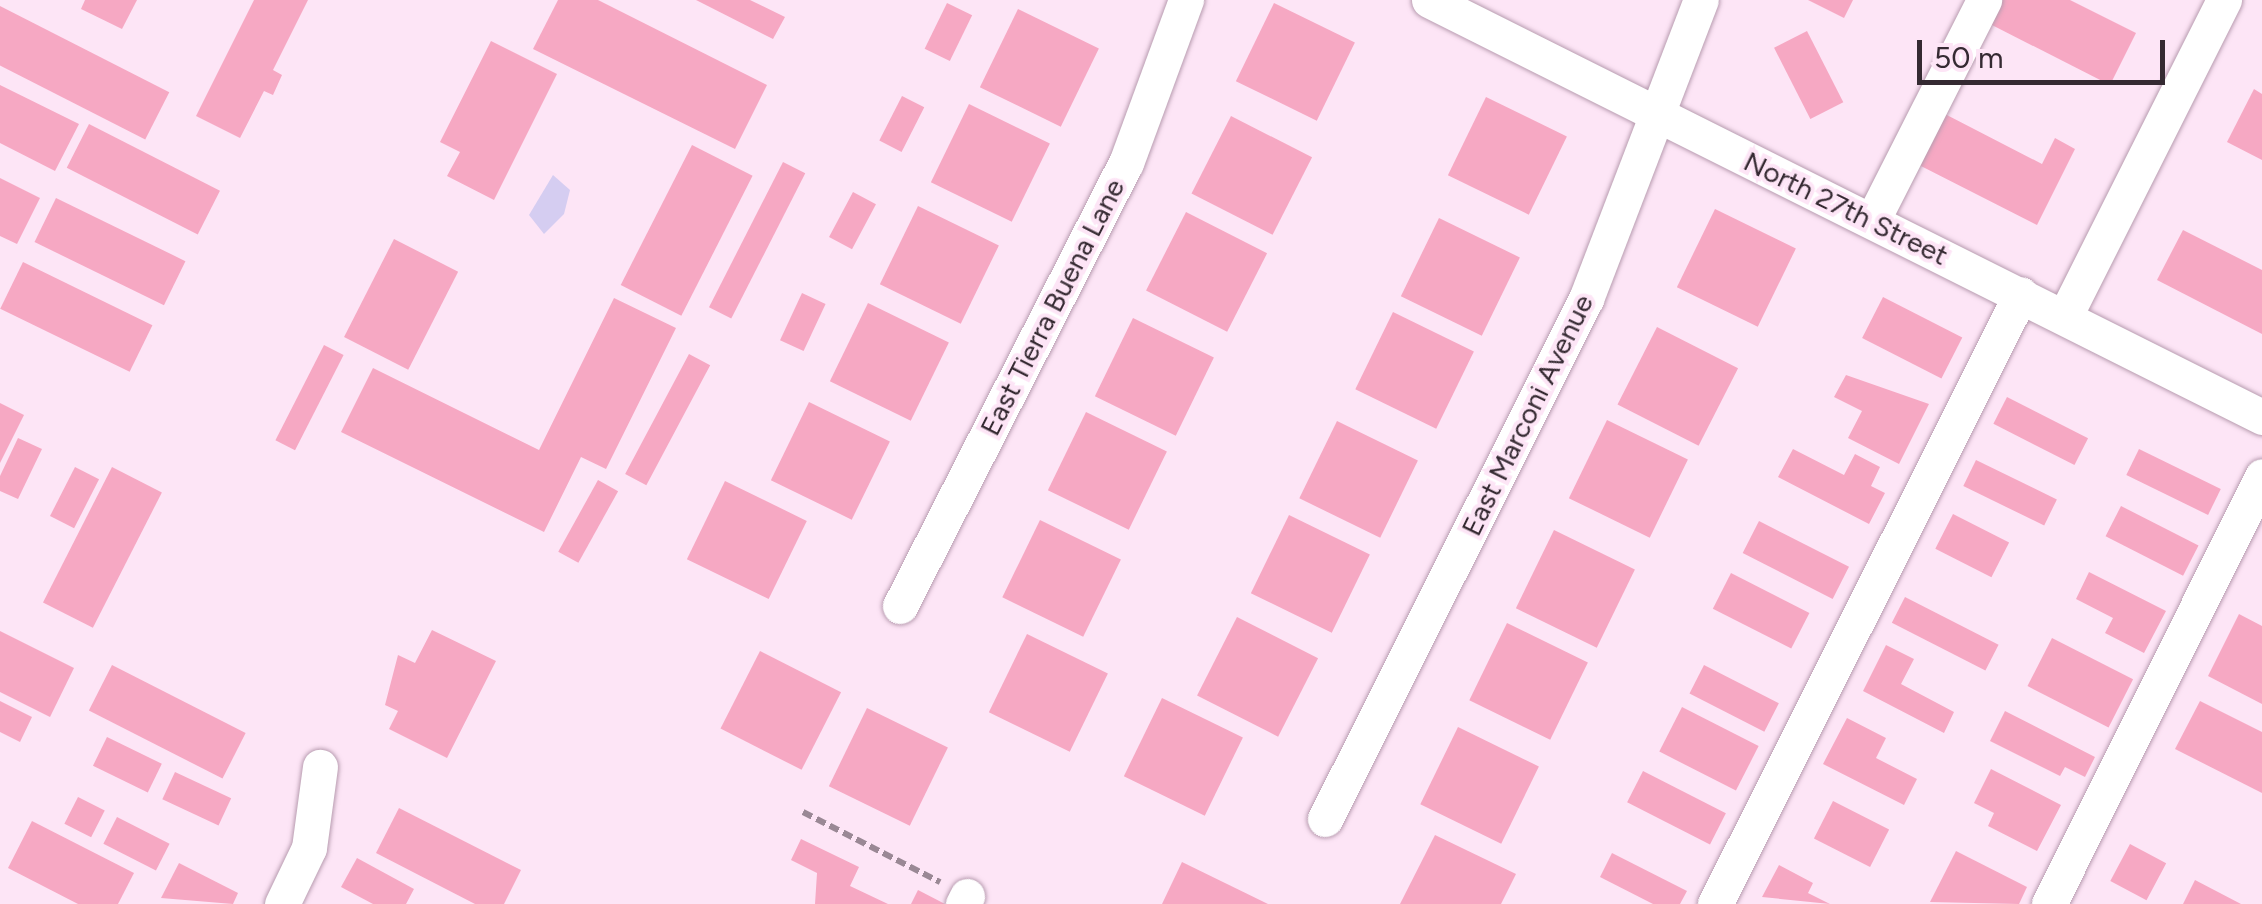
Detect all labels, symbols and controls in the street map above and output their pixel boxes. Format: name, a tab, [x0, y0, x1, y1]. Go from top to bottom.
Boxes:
scale bar	[1922, 20, 2170, 82]
text: 50 m	[1934, 39, 2003, 76]
street label: North 27th Street	[1739, 144, 1953, 272]
street label: East Tierra Buena Lane	[973, 173, 1131, 441]
street label: East Marconi Avenue	[1454, 289, 1600, 541]

